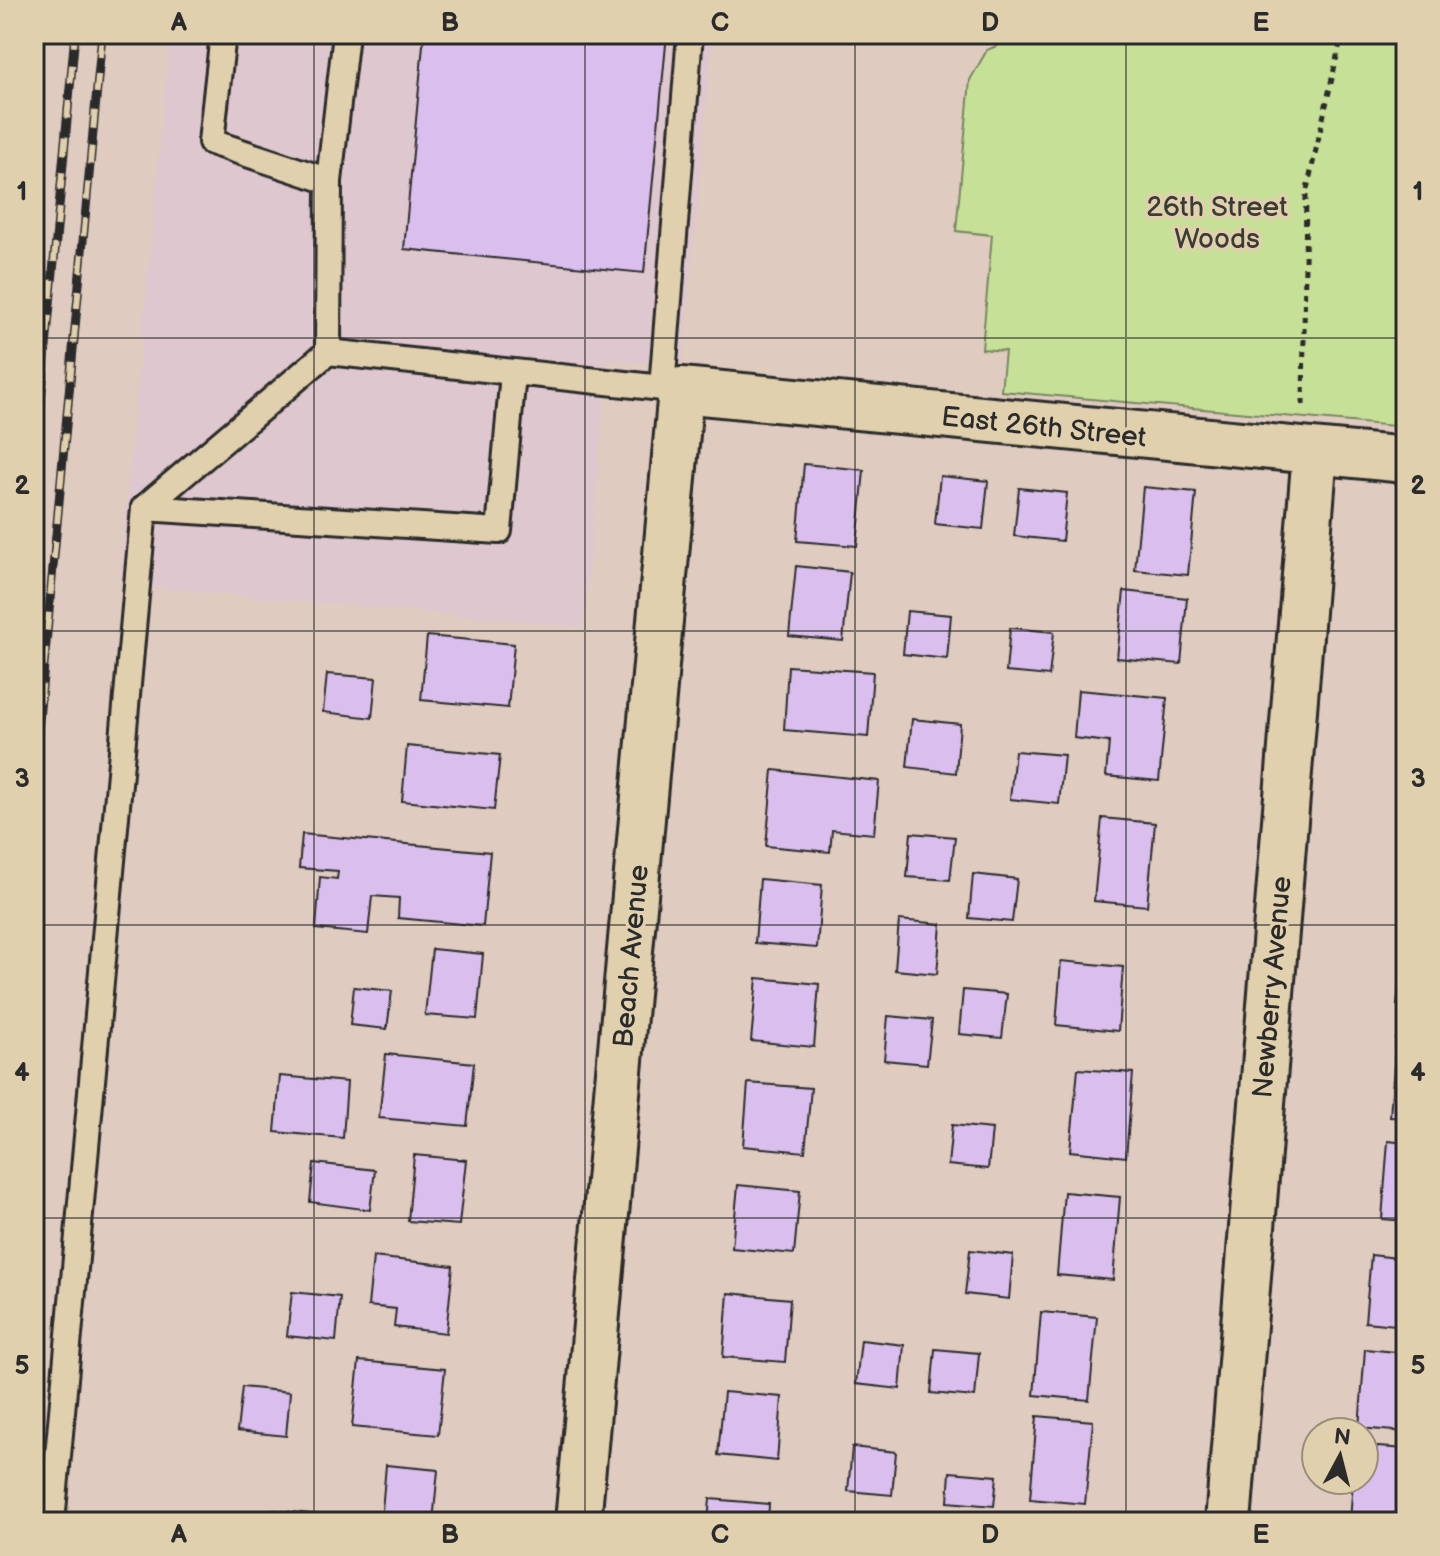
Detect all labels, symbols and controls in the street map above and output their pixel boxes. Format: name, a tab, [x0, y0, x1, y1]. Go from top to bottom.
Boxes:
text: A	[170, 8, 187, 39]
text: B	[441, 8, 459, 39]
text: C	[711, 8, 729, 39]
text: D	[981, 8, 999, 39]
text: E	[1253, 8, 1270, 39]
text: 1	[17, 177, 27, 208]
text: 1	[1413, 177, 1423, 208]
park label: 26th Street Woods	[1146, 191, 1288, 256]
street label: East 26th Street	[940, 400, 1148, 455]
text: 2	[14, 471, 30, 502]
text: 2	[1410, 471, 1426, 502]
text: 3	[14, 764, 30, 795]
text: 3	[1410, 764, 1426, 795]
street label: Beach Avenue	[607, 863, 656, 1049]
street label: Newberry Avenue	[1246, 875, 1299, 1100]
text: 4	[14, 1058, 30, 1089]
text: 4	[1410, 1058, 1426, 1089]
text: 5	[14, 1351, 30, 1382]
text: 5	[1410, 1351, 1426, 1382]
north arrow	[1300, 1416, 1380, 1496]
text: N	[1332, 1423, 1352, 1452]
text: A	[170, 1520, 187, 1551]
text: B	[441, 1520, 459, 1551]
text: C	[711, 1520, 729, 1551]
text: D	[981, 1520, 999, 1551]
text: E	[1253, 1520, 1270, 1551]

